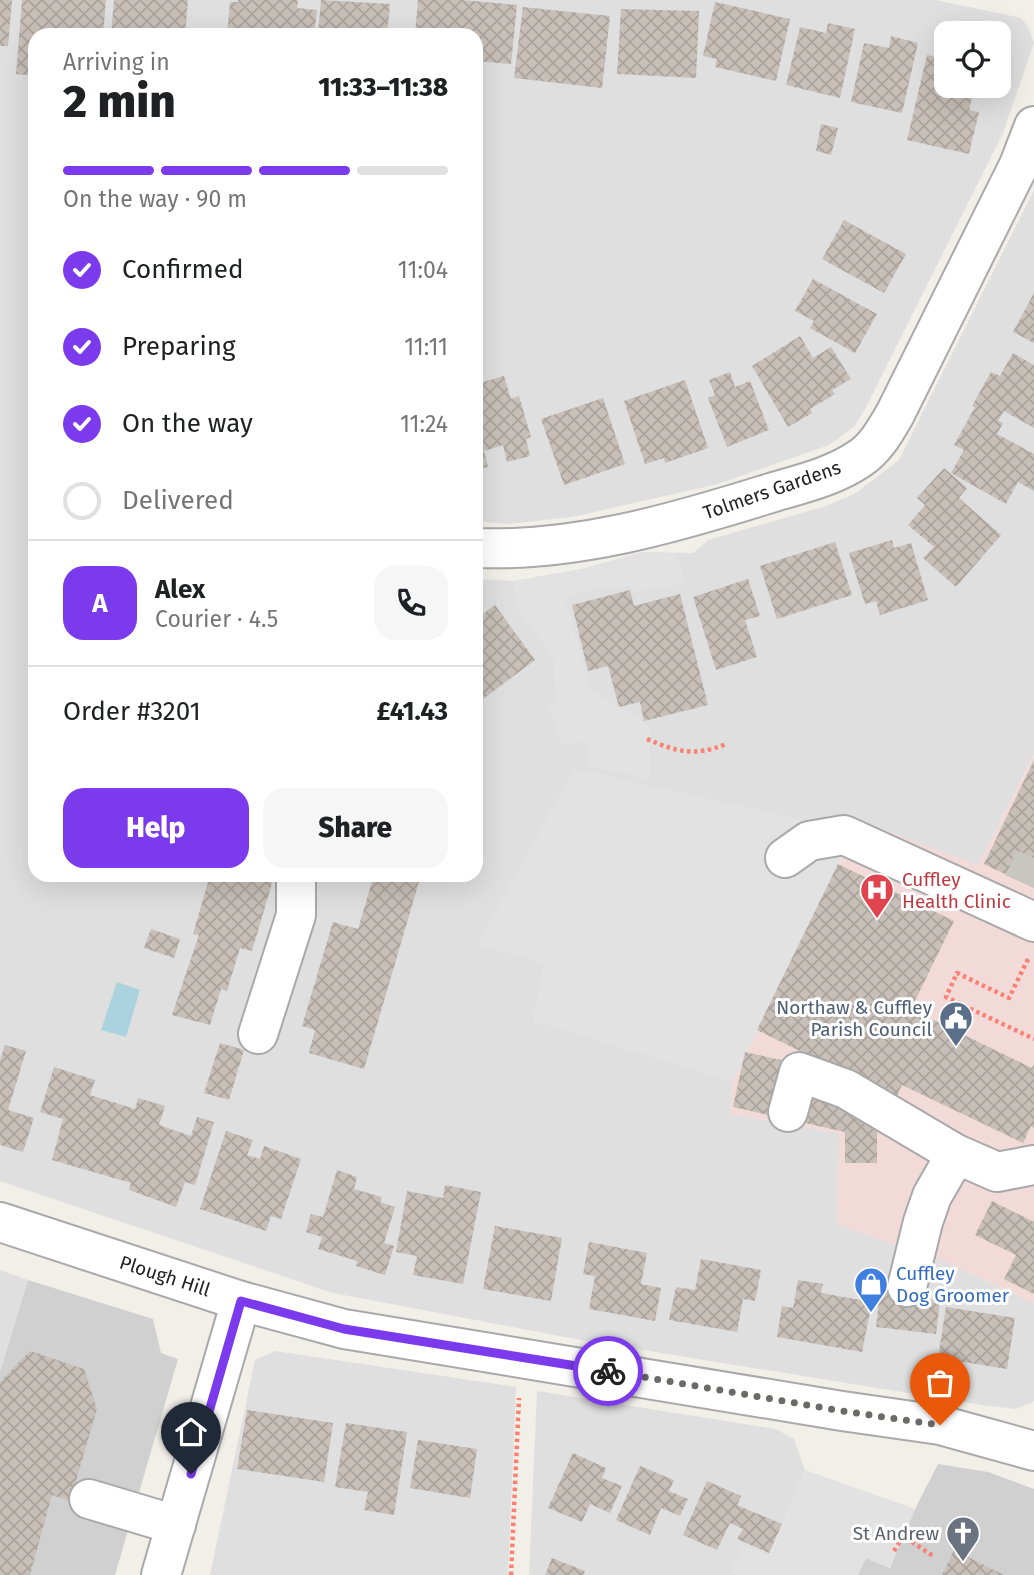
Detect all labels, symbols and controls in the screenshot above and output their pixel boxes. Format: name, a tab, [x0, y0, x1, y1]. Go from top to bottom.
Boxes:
map controls	[934, 21, 1011, 98]
button: locate	[934, 21, 1011, 98]
text: Arriving in	[63, 48, 170, 76]
text: 11:33–11:38	[318, 72, 448, 103]
text: 2 min	[63, 74, 176, 129]
text: On the way · 90 m	[63, 185, 247, 213]
icon: check	[63, 251, 101, 289]
text: Confirmed	[122, 254, 243, 285]
text: 11:04	[398, 256, 448, 284]
icon: check	[63, 328, 101, 366]
text: Preparing	[122, 331, 235, 362]
text: 11:11	[404, 333, 448, 361]
icon: check	[63, 405, 101, 443]
text: On the way	[122, 408, 253, 439]
text: 11:24	[400, 410, 448, 438]
street label: Tolmers Gardens	[700, 456, 844, 524]
text: Delivered	[122, 485, 234, 516]
button: phone	[374, 566, 448, 640]
text: Alex	[155, 574, 205, 605]
text: A	[92, 588, 108, 619]
text: Courier · 4.5	[155, 605, 278, 633]
text: Order #3201	[63, 696, 201, 727]
text: £41.43	[376, 696, 448, 727]
button: Help	[63, 788, 249, 868]
button: Share	[263, 788, 448, 868]
place label: Cuffley Health Clinic	[902, 868, 1011, 913]
hospital icon: Cuffley Health Clinic	[858, 871, 896, 920]
place label: Northaw & Cuffley Parish Council	[776, 996, 933, 1041]
public building icon: Northaw & Cuffley Parish Council	[937, 999, 975, 1048]
street label: Plough Hill	[117, 1251, 214, 1302]
place label: Cuffley Dog Groomer	[896, 1262, 1010, 1307]
shop icon: Cuffley Dog Groomer	[852, 1265, 890, 1314]
courier	[573, 1336, 643, 1406]
icon: bike	[589, 1352, 627, 1390]
pin	[910, 1353, 970, 1425]
icon: bag	[921, 1364, 959, 1402]
pin	[161, 1402, 221, 1474]
icon: home	[172, 1413, 210, 1451]
church icon: St Andrew	[944, 1514, 982, 1563]
place label: St Andrew	[853, 1522, 939, 1545]

